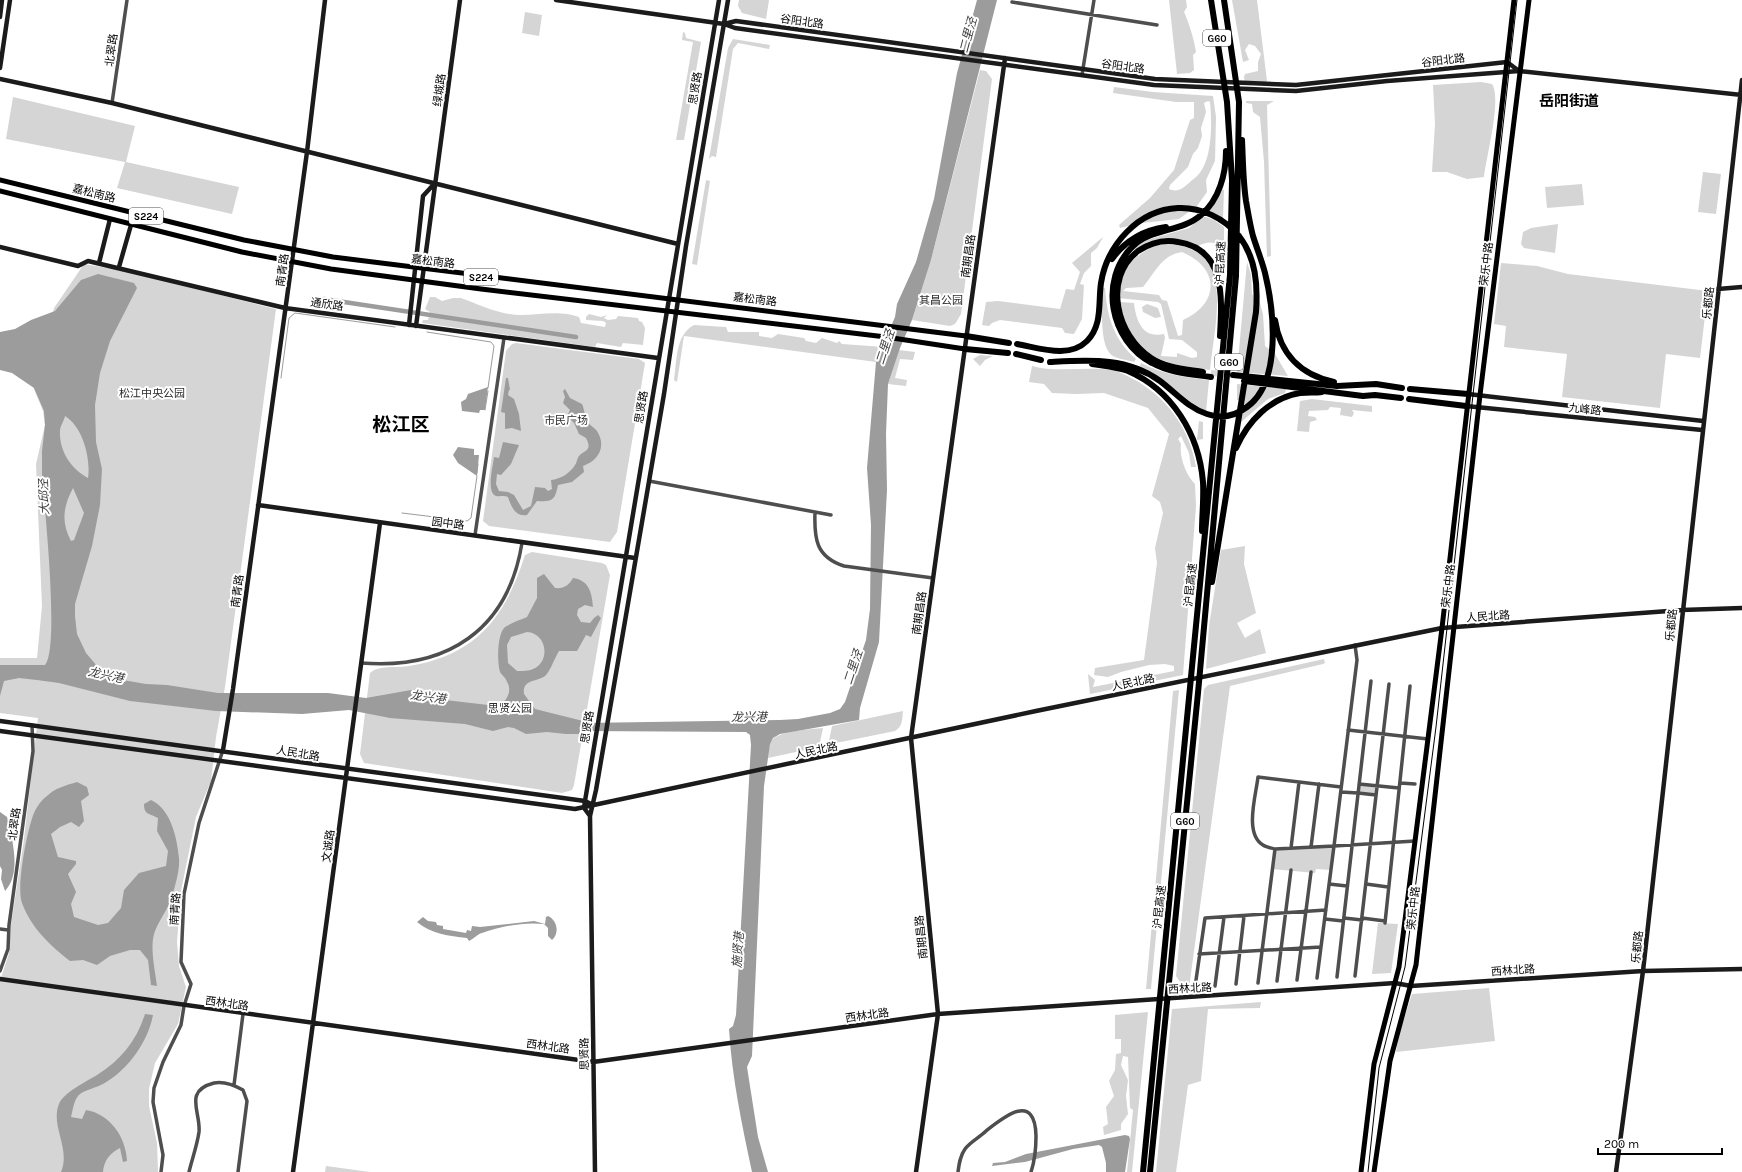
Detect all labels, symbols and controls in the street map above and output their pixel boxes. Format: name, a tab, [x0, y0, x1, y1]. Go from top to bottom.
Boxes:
street label: 谷阳北路	[779, 12, 825, 31]
water label: 二里泾	[957, 15, 980, 54]
road number: G60	[1203, 30, 1231, 46]
street label: 北翠路	[103, 33, 120, 67]
street label: 谷阳北路	[1420, 51, 1466, 70]
street label: 谷阳北路	[1100, 57, 1146, 76]
street label: 思贤路	[686, 71, 704, 105]
street label: 绿城路	[431, 73, 448, 107]
district label: 岳阳街道	[1539, 92, 1599, 110]
street label: 嘉松南路	[71, 182, 117, 205]
road number: S224	[129, 208, 163, 224]
street label: 南期昌路	[959, 233, 978, 279]
street label: 沪昆高速	[1213, 241, 1228, 285]
street label: 荣乐中路	[1477, 241, 1496, 287]
street label: 嘉松南路	[410, 252, 456, 271]
street label: 南青路	[274, 253, 291, 287]
road number: S224	[464, 269, 498, 285]
street label: 乐都路	[1700, 286, 1717, 320]
street label: 嘉松南路	[732, 290, 778, 309]
park label: 其昌公园	[919, 294, 963, 307]
street label: 通欣路	[310, 296, 344, 313]
water label: 二里泾	[873, 327, 898, 366]
road number: G60	[1215, 354, 1243, 370]
park label: 松江中央公园	[119, 387, 185, 400]
street label: 思贤路	[632, 390, 650, 424]
street label: 九峰路	[1568, 401, 1602, 418]
district label: 松江区	[372, 414, 430, 436]
park label: 市民广场	[544, 414, 588, 427]
water label: 大邱泾	[36, 478, 52, 515]
street label: 园中路	[431, 515, 465, 532]
street label: 沪昆高速	[1182, 562, 1199, 608]
street label: 荣乐中路	[1439, 563, 1458, 609]
street label: 南青路	[229, 574, 246, 608]
street label: 南期昌路	[910, 590, 929, 636]
street label: 人民北路	[1466, 608, 1510, 625]
street label: 乐都路	[1663, 608, 1680, 642]
water label: 二里泾	[841, 647, 866, 686]
water label: 龙兴港	[87, 664, 127, 686]
street label: 人民北路	[1110, 672, 1156, 693]
water label: 龙兴港	[409, 688, 449, 706]
park label: 思贤公园	[488, 702, 532, 715]
street label: 思贤路	[578, 710, 596, 744]
water label: 龙兴港	[731, 710, 769, 724]
street label: 人民北路	[793, 740, 839, 761]
street label: 人民北路	[275, 744, 321, 763]
street label: 北翠路	[6, 807, 23, 841]
road number: G60	[1171, 813, 1199, 829]
street label: 文诚路	[320, 829, 337, 863]
street label: 沪昆高速	[1151, 884, 1168, 930]
street label: 荣乐中路	[1405, 885, 1422, 931]
street label: 南青路	[168, 892, 183, 926]
street label: 南期昌路	[913, 914, 930, 960]
water label: 施贤港	[730, 930, 746, 968]
street label: 乐都路	[1629, 930, 1646, 964]
street label: 西林北路	[1491, 962, 1535, 979]
street label: 西林北路	[1168, 981, 1212, 996]
street label: 西林北路	[204, 994, 250, 1013]
street label: 西林北路	[844, 1006, 890, 1025]
street label: 西林北路	[525, 1037, 571, 1056]
street label: 思贤路	[578, 1037, 591, 1071]
scale bar	[1598, 1130, 1722, 1156]
text: 200 m	[1604, 1137, 1639, 1151]

